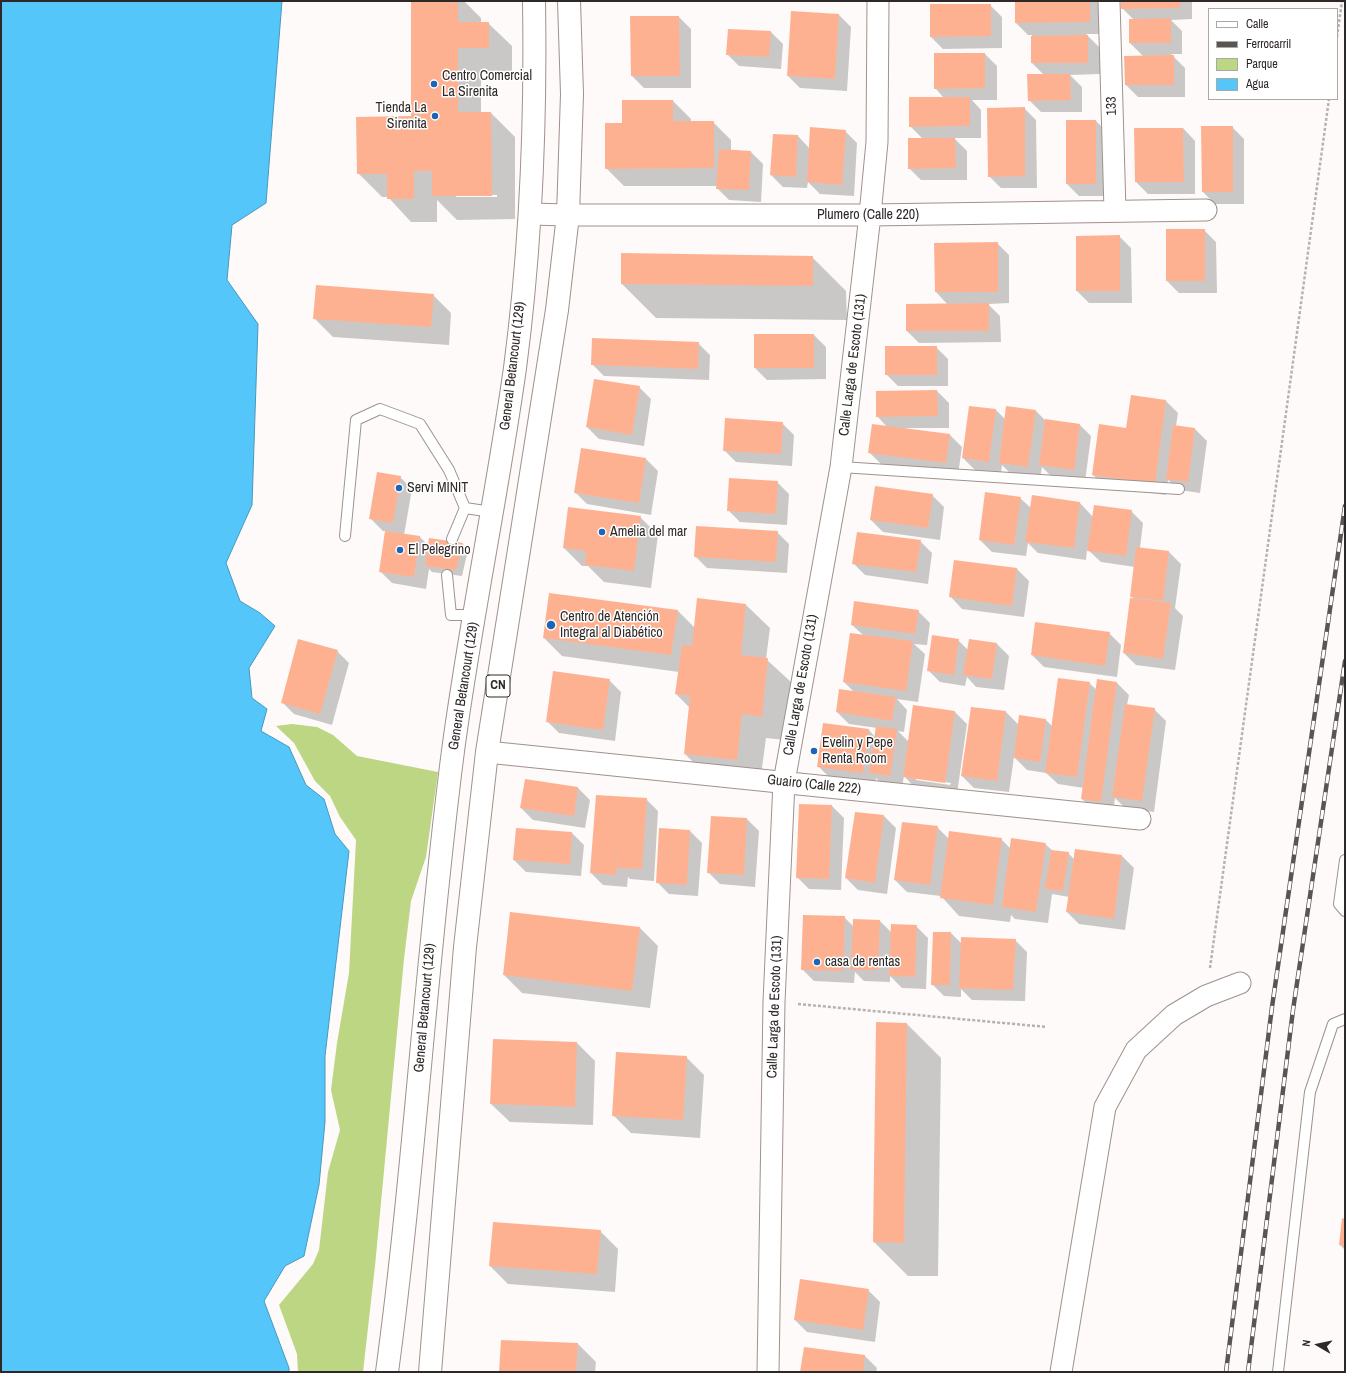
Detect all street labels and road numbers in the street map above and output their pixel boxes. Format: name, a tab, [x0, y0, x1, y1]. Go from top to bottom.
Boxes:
street label: 133	[1103, 96, 1121, 116]
street label: Plumero (Calle 220)	[817, 207, 919, 223]
street label: Calle Larga de Escoto (131)	[836, 293, 870, 437]
street label: General Betancourt (129)	[497, 301, 529, 431]
street label: Calle Larga de Escoto (131)	[780, 613, 822, 757]
street label: General Betancourt (129)	[446, 621, 482, 751]
road number: CN	[486, 675, 510, 697]
street label: Guairo (Calle 222)	[766, 772, 862, 798]
street label: Calle Larga de Escoto (131)	[764, 935, 786, 1079]
street label: General Betancourt (129)	[411, 943, 439, 1073]

